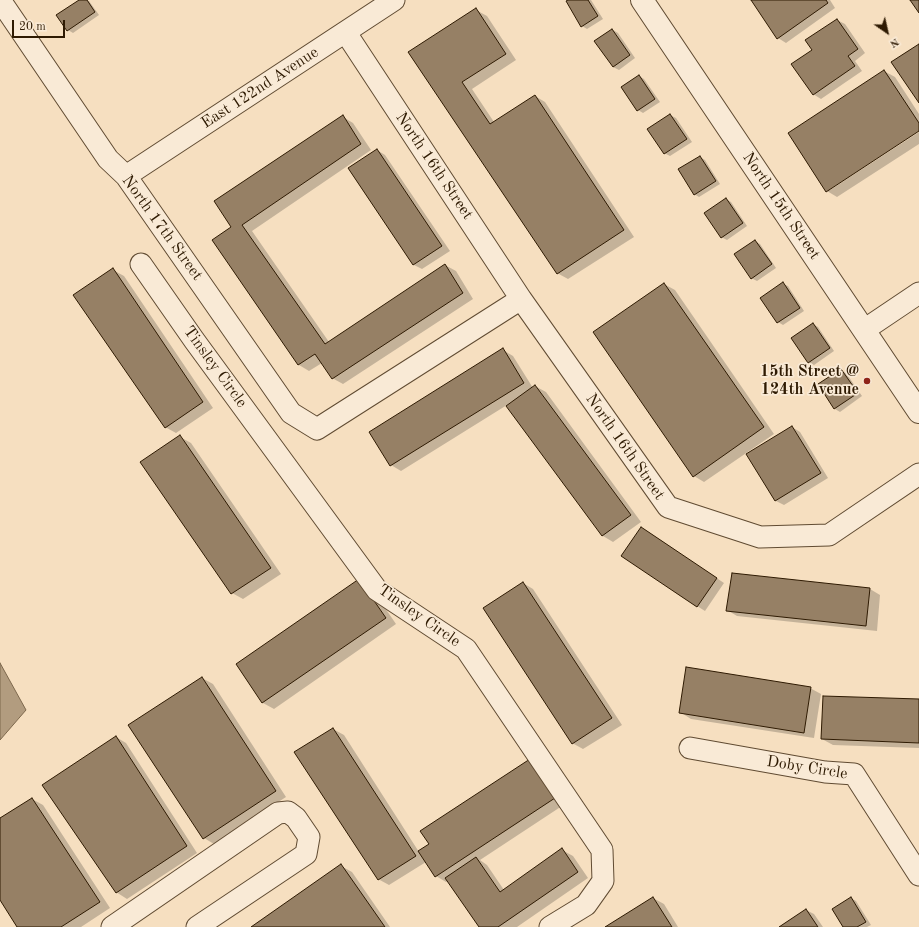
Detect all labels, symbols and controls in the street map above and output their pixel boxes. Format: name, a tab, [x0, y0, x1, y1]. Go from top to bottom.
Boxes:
scale bar	[14, 12, 67, 38]
north arrow	[867, 12, 907, 52]
text: 20 m	[19, 21, 46, 33]
text: N	[887, 35, 901, 49]
street label: East 122nd Avenue	[198, 43, 322, 133]
street label: North 16th Street	[391, 109, 477, 223]
street label: North 15th Street	[738, 149, 824, 263]
street label: North 17th Street	[117, 172, 207, 284]
street label: Tinsley Circle	[179, 322, 251, 412]
place label: 15th Street @ 124th Avenue	[760, 362, 859, 400]
marker: 15th Street @ 124th Avenue	[862, 376, 872, 386]
street label: North 16th Street	[581, 390, 669, 504]
street label: Tinsley Circle	[374, 581, 464, 651]
street label: Doby Circle	[765, 752, 849, 784]

